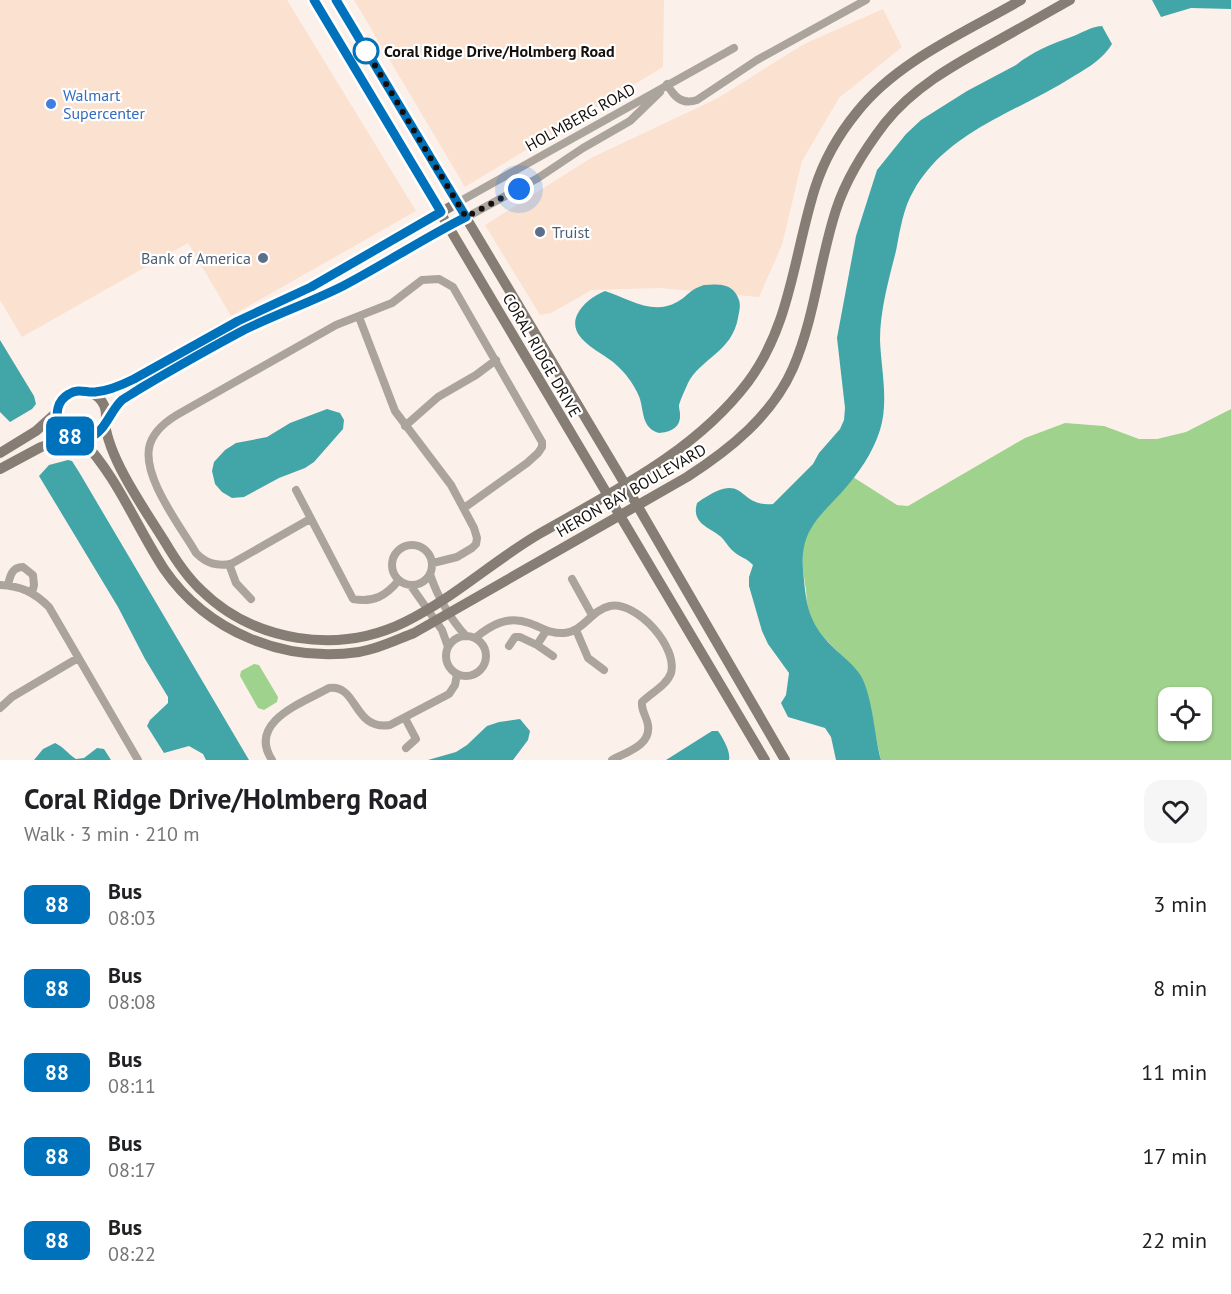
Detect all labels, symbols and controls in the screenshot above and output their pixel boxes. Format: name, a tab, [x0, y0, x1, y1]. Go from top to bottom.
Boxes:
marker: Coral Ridge Drive/Holmberg Road	[353, 38, 379, 64]
place label: Coral Ridge Drive/Holmberg Road	[384, 41, 615, 61]
street label: HOLMBERG ROAD	[522, 79, 638, 155]
place label: Walmart Supercenter	[63, 85, 145, 123]
marker: Walmart Supercenter	[44, 97, 58, 111]
your location	[504, 174, 534, 204]
place label: Truist	[552, 222, 590, 242]
marker: Truist	[533, 225, 547, 239]
place label: Bank of America	[141, 248, 251, 268]
marker: Bank of America	[256, 251, 270, 265]
street label: CORAL RIDGE DRIVE	[498, 290, 586, 420]
line badge: 88	[43, 416, 97, 456]
text: 88	[58, 423, 82, 450]
street label: HERON BAY BOULEVARD	[552, 439, 710, 541]
map controls	[1158, 687, 1212, 741]
button: locate	[1158, 687, 1212, 741]
text: Coral Ridge Drive/Holmberg Road	[24, 780, 428, 817]
button: heart	[1144, 780, 1207, 843]
text: Walk · 3 min · 210 m	[24, 821, 200, 847]
text: Bus	[108, 877, 142, 905]
text: 3 min	[1153, 890, 1207, 918]
text: 88	[45, 891, 69, 918]
text: 08:03	[108, 905, 156, 931]
text: Bus	[108, 961, 142, 989]
text: 8 min	[1153, 974, 1207, 1002]
text: 88	[45, 975, 69, 1002]
text: 08:08	[108, 989, 156, 1015]
text: Bus	[108, 1045, 142, 1073]
text: 11 min	[1141, 1058, 1207, 1086]
text: 88	[45, 1059, 69, 1086]
text: 08:11	[108, 1073, 156, 1099]
text: Bus	[108, 1129, 142, 1157]
text: 17 min	[1143, 1142, 1207, 1170]
text: 88	[45, 1143, 69, 1170]
text: 08:17	[108, 1157, 156, 1183]
text: Bus	[108, 1213, 142, 1241]
text: 22 min	[1141, 1226, 1207, 1254]
text: 88	[45, 1227, 69, 1254]
text: 08:22	[108, 1241, 156, 1267]

